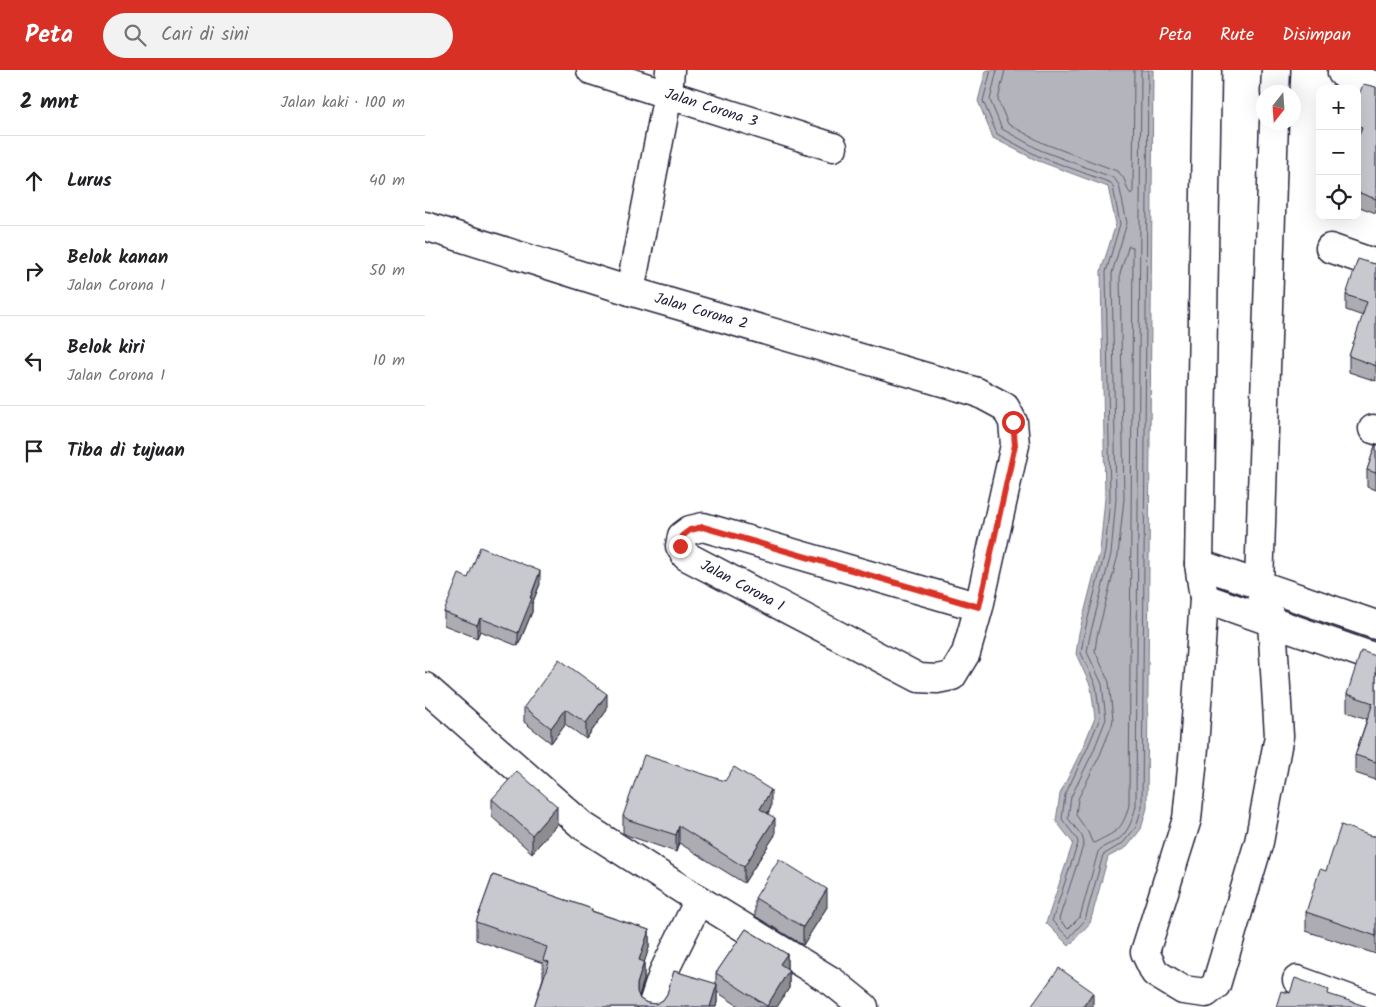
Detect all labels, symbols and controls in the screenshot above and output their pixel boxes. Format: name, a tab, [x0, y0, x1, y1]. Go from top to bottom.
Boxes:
search box	[103, 13, 453, 58]
text: Peta	[25, 16, 73, 55]
text: Cari di sini	[161, 20, 249, 50]
icon: search	[121, 21, 149, 49]
text: Peta	[1159, 21, 1192, 50]
text: Rute	[1220, 21, 1254, 50]
text: Disimpan	[1282, 21, 1351, 50]
street label: Jalan Corona 3	[662, 82, 761, 134]
north arrow	[1256, 85, 1301, 130]
map controls	[1316, 85, 1361, 220]
button: +	[1316, 85, 1361, 130]
text: 2 mnt	[20, 86, 79, 119]
text: Jalan kaki · 100 m	[281, 90, 405, 115]
button: −	[1316, 130, 1361, 175]
text: Lurus	[67, 166, 112, 196]
icon: ahead	[20, 167, 48, 195]
text: 40 m	[369, 168, 405, 193]
button: locate	[1316, 175, 1361, 220]
text: Belok kanan	[67, 243, 168, 273]
icon: right	[20, 257, 48, 285]
text: 50 m	[369, 258, 405, 283]
text: Jalan Corona 1	[67, 273, 165, 298]
street label: Jalan Corona 2	[651, 287, 751, 337]
text: Belok kiri	[67, 333, 145, 363]
icon: left	[20, 347, 48, 375]
text: 10 m	[373, 348, 405, 373]
text: Jalan Corona 1	[67, 363, 165, 388]
route start	[1002, 411, 1025, 434]
text: Tiba di tujuan	[67, 436, 185, 466]
icon: arrive	[20, 437, 48, 465]
route end	[669, 535, 692, 558]
street label: Jalan Corona 1	[696, 554, 789, 618]

